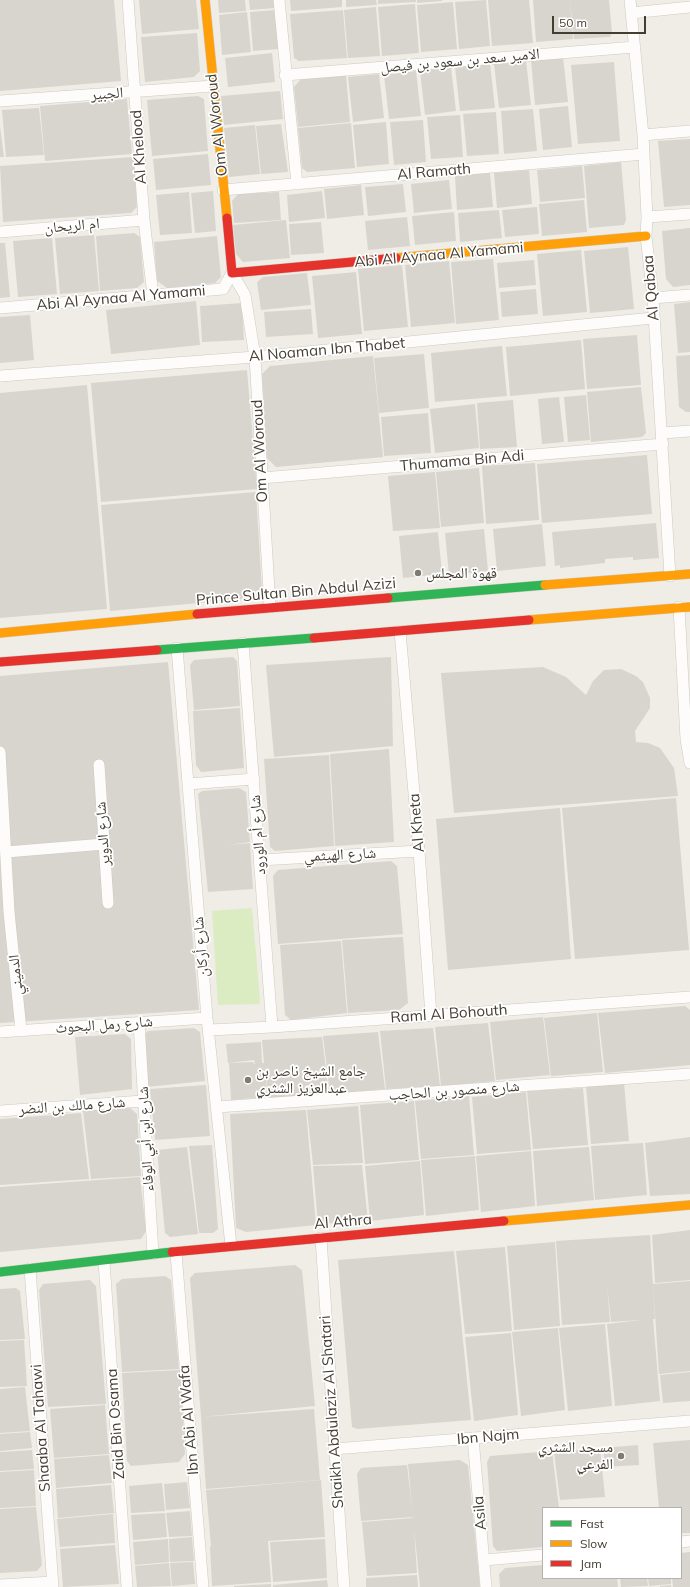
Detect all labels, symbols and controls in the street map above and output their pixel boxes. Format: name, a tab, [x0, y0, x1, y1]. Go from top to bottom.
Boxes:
scale bar	[554, 8, 648, 34]
text: 50 m	[559, 15, 587, 30]
street label: الامير سعد بن سعود بن فيصل	[380, 45, 540, 77]
street label: Om Al Woroud	[203, 73, 231, 177]
street label: الجبير	[90, 84, 124, 104]
street label: Al Khelood	[127, 109, 151, 185]
street label: Al Ramath	[396, 160, 472, 184]
street label: ام الريحان	[44, 215, 100, 237]
street label: Abi Al Aynaa Al Yamami	[354, 239, 524, 271]
street label: Al Qabaa	[639, 254, 663, 322]
street label: Abi Al Aynaa Al Yamami	[36, 282, 206, 314]
street label: Al Noaman Ibn Thabet	[248, 334, 406, 366]
street label: Om Al Woroud	[248, 399, 272, 503]
street label: Thumama Bin Adi	[399, 447, 525, 475]
place label: قهوة المجلس	[426, 564, 497, 582]
marker: قهوة المجلس	[413, 568, 423, 578]
street label: Prince Sultan Bin Abdul Azizi	[195, 574, 397, 610]
street label: Al Kheta	[405, 793, 429, 853]
street label: شارع أم الورود	[246, 794, 270, 876]
street label: شارع الدوير	[92, 801, 114, 867]
street label: شارع الهيثمي	[303, 844, 377, 866]
street label: شارع أركان	[189, 916, 213, 978]
street label: الدميني	[5, 954, 27, 996]
street label: Raml Al Bohouth	[390, 1001, 508, 1027]
street label: شارع رمل البحوث	[55, 1013, 153, 1037]
place label: جامع الشيخ ناصر بن عبدالعزيز الشثري	[256, 1062, 366, 1097]
marker: جامع الشيخ ناصر بن عبدالعزيز الشثري	[243, 1075, 253, 1085]
street label: شارع منصور بن الحاجب	[388, 1077, 520, 1105]
street label: شارع ابن أبي الوفاء	[134, 1086, 158, 1192]
street label: شارع مالك بن النضر	[18, 1093, 126, 1119]
street label: Al Athra	[313, 1211, 373, 1233]
street label: Shaikh Abdulaziz Al Shatari	[316, 1315, 348, 1509]
street label: Shaaba Al Tahawi	[28, 1364, 54, 1492]
street label: Ibn Abi Al Wafa	[175, 1364, 203, 1476]
street label: Zaid Bin Osama	[103, 1368, 129, 1480]
street label: Ibn Najm	[456, 1425, 520, 1449]
place label: مسجد الشثري الفرعي	[538, 1438, 613, 1473]
marker: مسجد الشثري الفرعي	[616, 1451, 626, 1461]
street label: Asila	[470, 1495, 490, 1531]
legend	[542, 1507, 682, 1579]
text: Fast	[580, 1516, 604, 1531]
text: Slow	[580, 1536, 608, 1551]
text: Jam	[580, 1556, 602, 1571]

